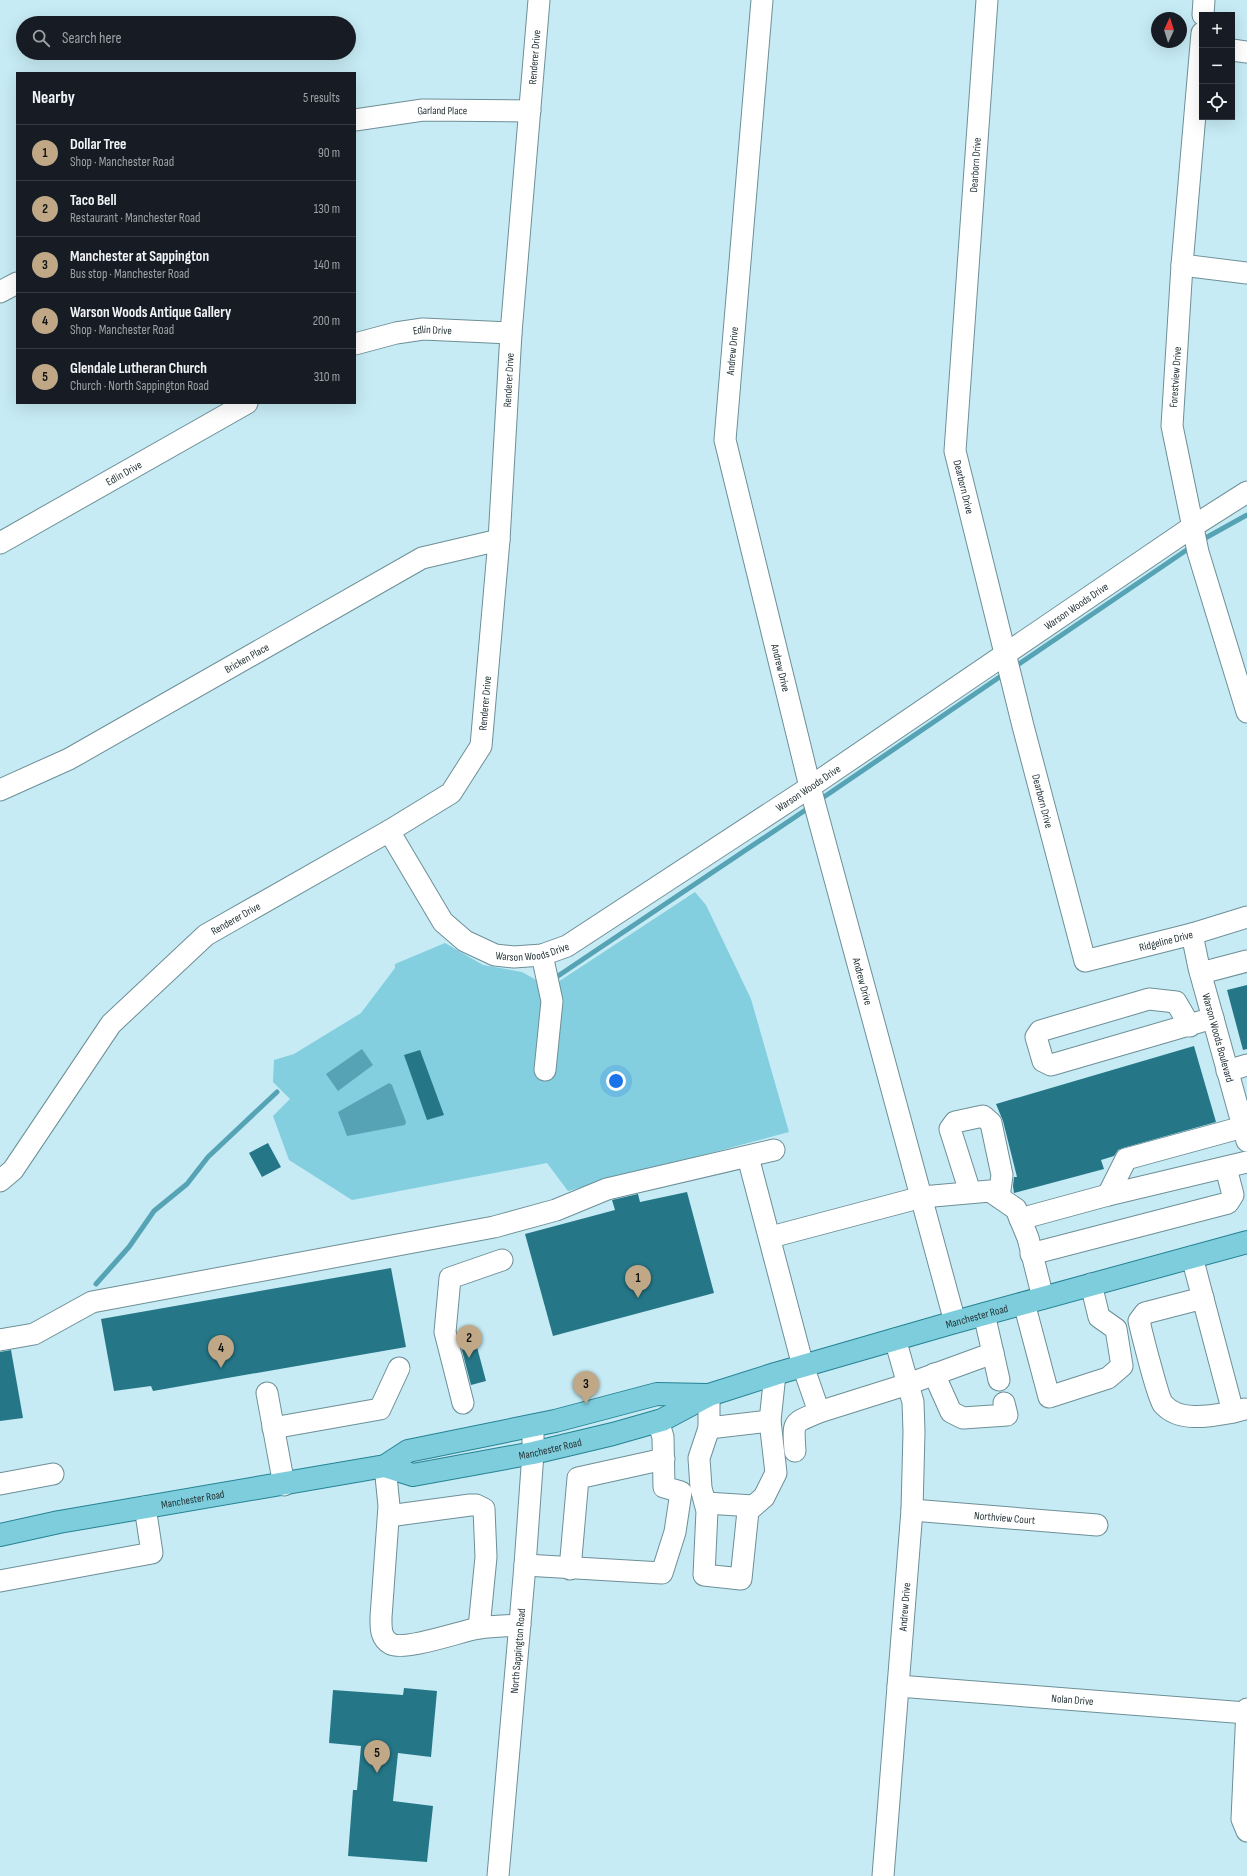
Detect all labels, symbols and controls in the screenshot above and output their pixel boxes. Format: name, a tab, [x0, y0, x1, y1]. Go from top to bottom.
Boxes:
north arrow	[1151, 12, 1187, 48]
map controls	[1199, 12, 1235, 120]
button: +	[1199, 12, 1235, 48]
search box	[16, 16, 356, 60]
icon: search	[30, 27, 52, 49]
text: Search here	[62, 29, 122, 48]
street label: Renderer Drive	[526, 29, 543, 85]
button: −	[1199, 48, 1235, 84]
button: locate	[1199, 84, 1235, 120]
text: Nearby	[32, 88, 75, 108]
text: 5 results	[303, 90, 340, 106]
street label: Garland Place	[416, 104, 467, 118]
text: Dollar Tree	[70, 135, 126, 154]
street label: Dearborn Drive	[967, 137, 984, 193]
text: 1	[42, 145, 48, 161]
text: 90 m	[318, 145, 340, 161]
text: Shop · Manchester Road	[70, 154, 174, 170]
text: Taco Bell	[70, 191, 117, 210]
text: 2	[42, 201, 48, 217]
text: 130 m	[314, 201, 340, 217]
text: Restaurant · Manchester Road	[70, 210, 200, 226]
text: Manchester at Sappington	[70, 247, 209, 266]
text: 3	[42, 257, 48, 273]
text: 140 m	[314, 257, 340, 273]
text: Bus stop · Manchester Road	[70, 266, 189, 282]
text: Warson Woods Antique Gallery	[70, 303, 231, 322]
text: 4	[42, 313, 48, 329]
text: 200 m	[313, 313, 340, 329]
text: Shop · Manchester Road	[70, 322, 174, 338]
street label: Edlin Drive	[412, 323, 452, 337]
street label: Andrew Drive	[724, 326, 741, 377]
street label: Forestview Drive	[1167, 346, 1184, 408]
street label: Renderer Drive	[501, 352, 517, 408]
text: Glendale Lutheran Church	[70, 359, 207, 378]
text: 5	[42, 369, 48, 385]
text: 310 m	[314, 369, 340, 385]
text: Church · North Sappington Road	[70, 378, 209, 394]
street label: Edlin Drive	[104, 458, 144, 489]
street label: Dearborn Drive	[950, 458, 976, 515]
street label: Warson Woods Drive	[1042, 580, 1111, 633]
street label: Bricken Place	[222, 640, 271, 676]
street label: Andrew Drive	[768, 642, 792, 693]
street label: Renderer Drive	[476, 675, 494, 731]
street label: Warson Woods Drive	[774, 762, 843, 815]
street label: Dearborn Drive	[1029, 773, 1056, 830]
street label: Renderer Drive	[209, 899, 263, 938]
street label: Ridgeline Drive	[1138, 928, 1194, 954]
street label: Warson Woods Drive	[495, 940, 571, 964]
street label: Andrew Drive	[849, 955, 875, 1007]
street label: Warson Woods Boulevard	[1199, 992, 1237, 1084]
your location	[606, 1071, 626, 1091]
pin: 1	[625, 1265, 651, 1298]
street label: Manchester Road	[944, 1302, 1010, 1331]
pin: 2	[456, 1325, 482, 1358]
pin: 4	[208, 1335, 234, 1368]
pin: 3	[573, 1371, 599, 1404]
street label: Manchester Road	[518, 1436, 583, 1462]
street label: Manchester Road	[160, 1488, 226, 1511]
street label: Northview Court	[974, 1509, 1036, 1527]
street label: Andrew Drive	[896, 1582, 913, 1633]
street label: North Sappington Road	[508, 1607, 528, 1694]
street label: Nolan Drive	[1051, 1692, 1094, 1708]
pin: 5	[364, 1740, 390, 1773]

